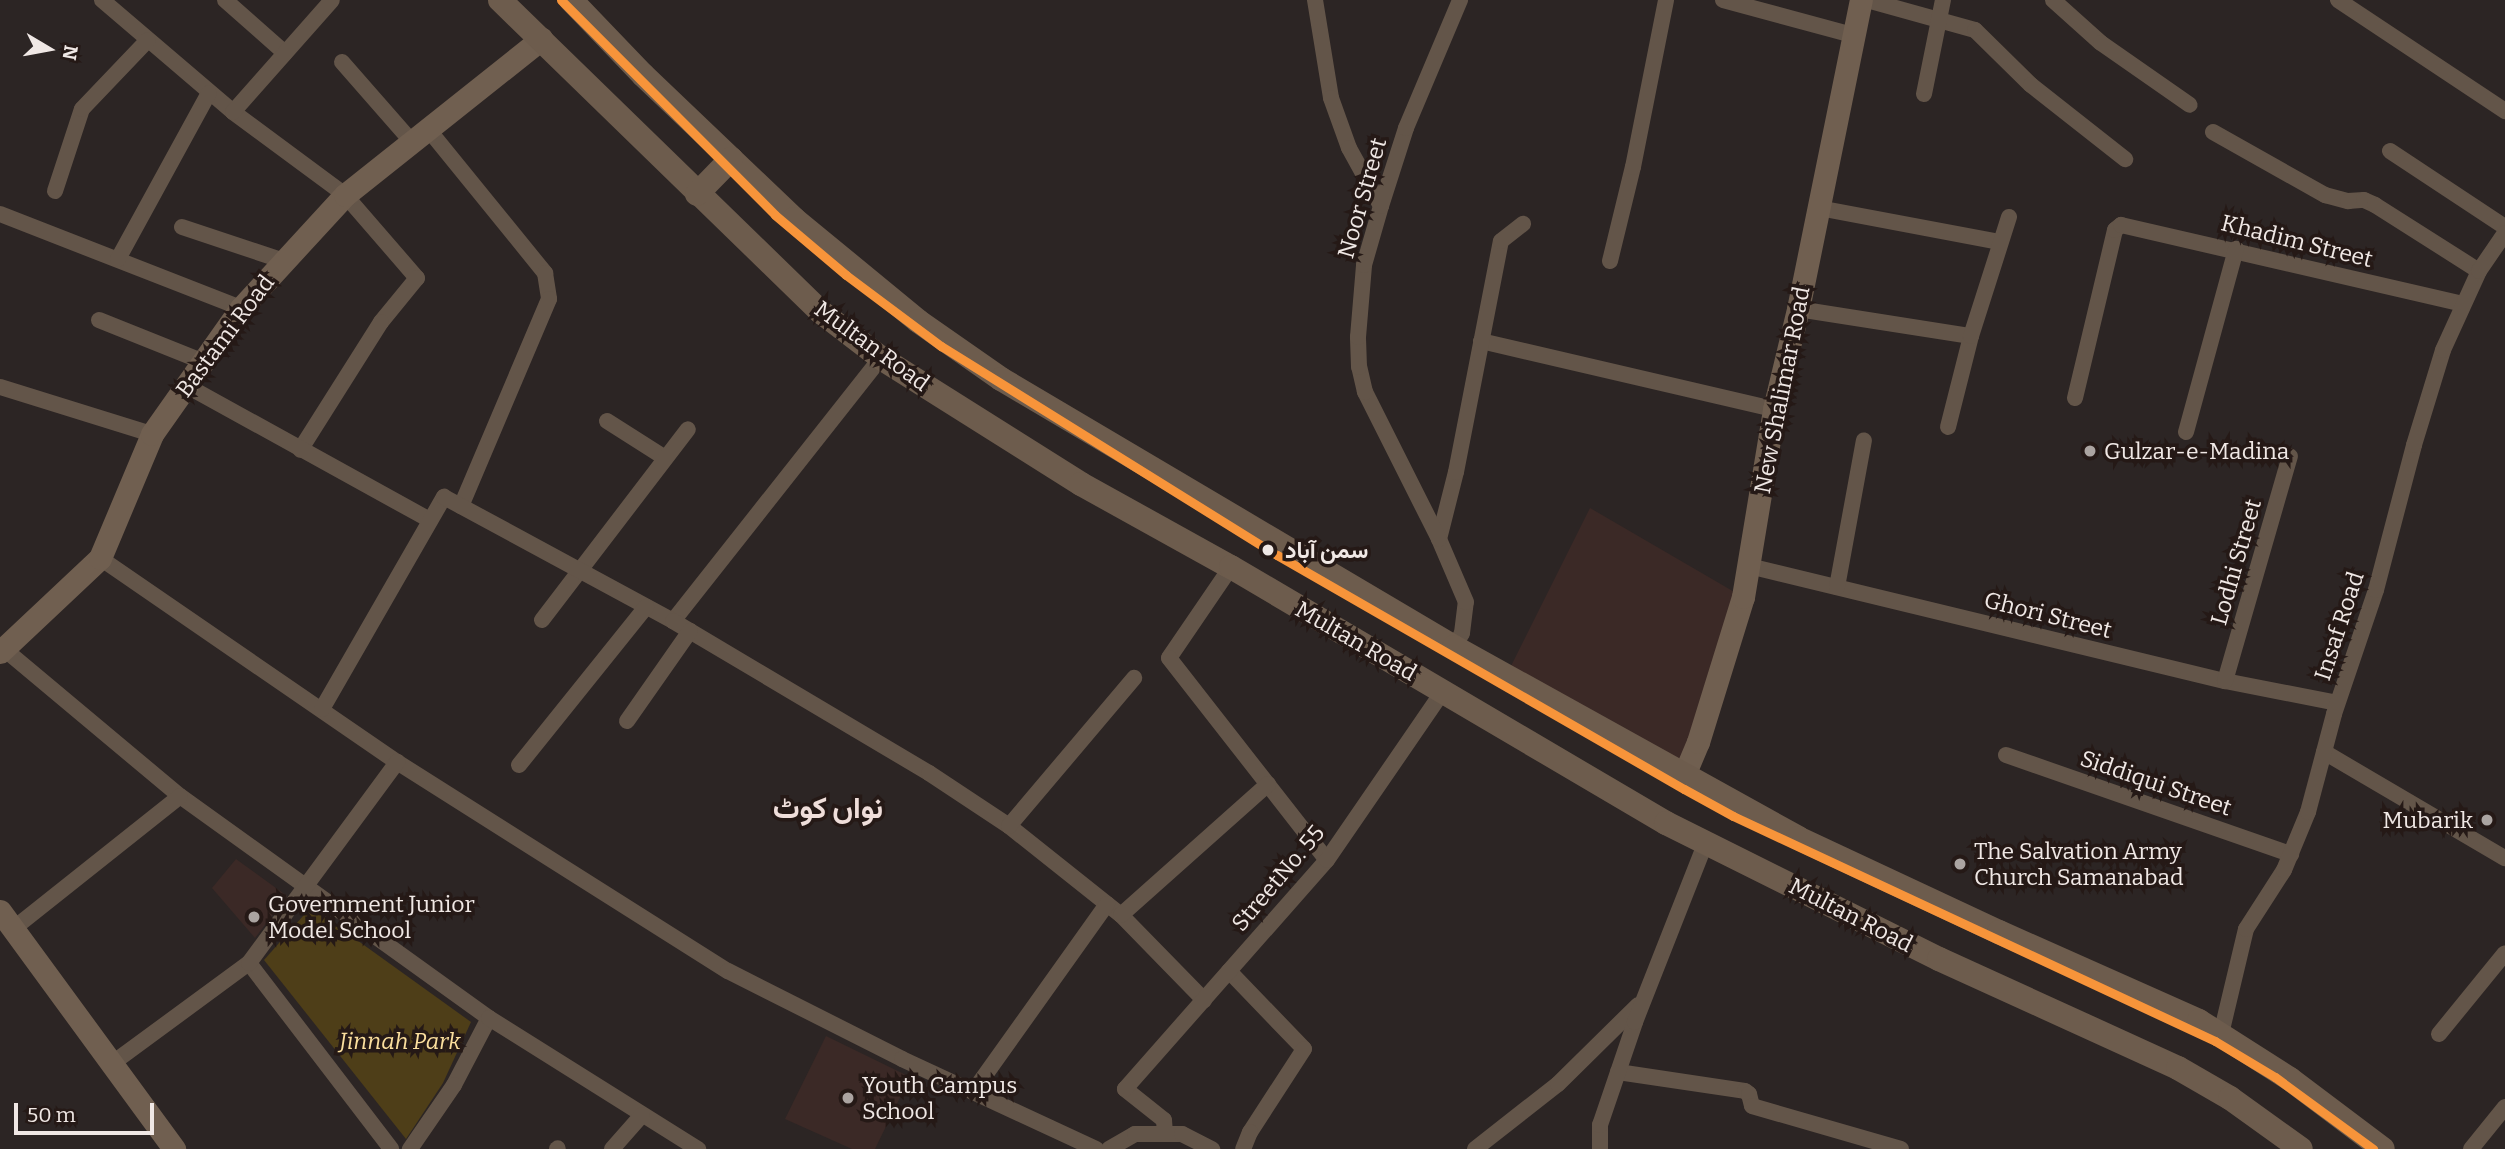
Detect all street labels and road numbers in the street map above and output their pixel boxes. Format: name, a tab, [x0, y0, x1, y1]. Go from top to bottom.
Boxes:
street label: Noor Street	[1332, 135, 1392, 261]
street label: Khadim Street	[2218, 209, 2376, 273]
street label: Bastami Road	[170, 269, 280, 403]
street label: New Shalimar Road	[1748, 284, 1816, 496]
street label: Multan Road	[809, 295, 935, 397]
street label: Lodhi Street	[2205, 496, 2267, 628]
street label: Insaf Road	[2308, 568, 2370, 684]
street label: Ghori Street	[1981, 586, 2115, 644]
street label: Multan Road	[1291, 595, 1421, 687]
street label: Siddiqui Street	[2077, 744, 2235, 822]
street label: StreetNo. 55	[1226, 819, 1330, 937]
street label: Multan Road	[1784, 872, 1918, 958]

